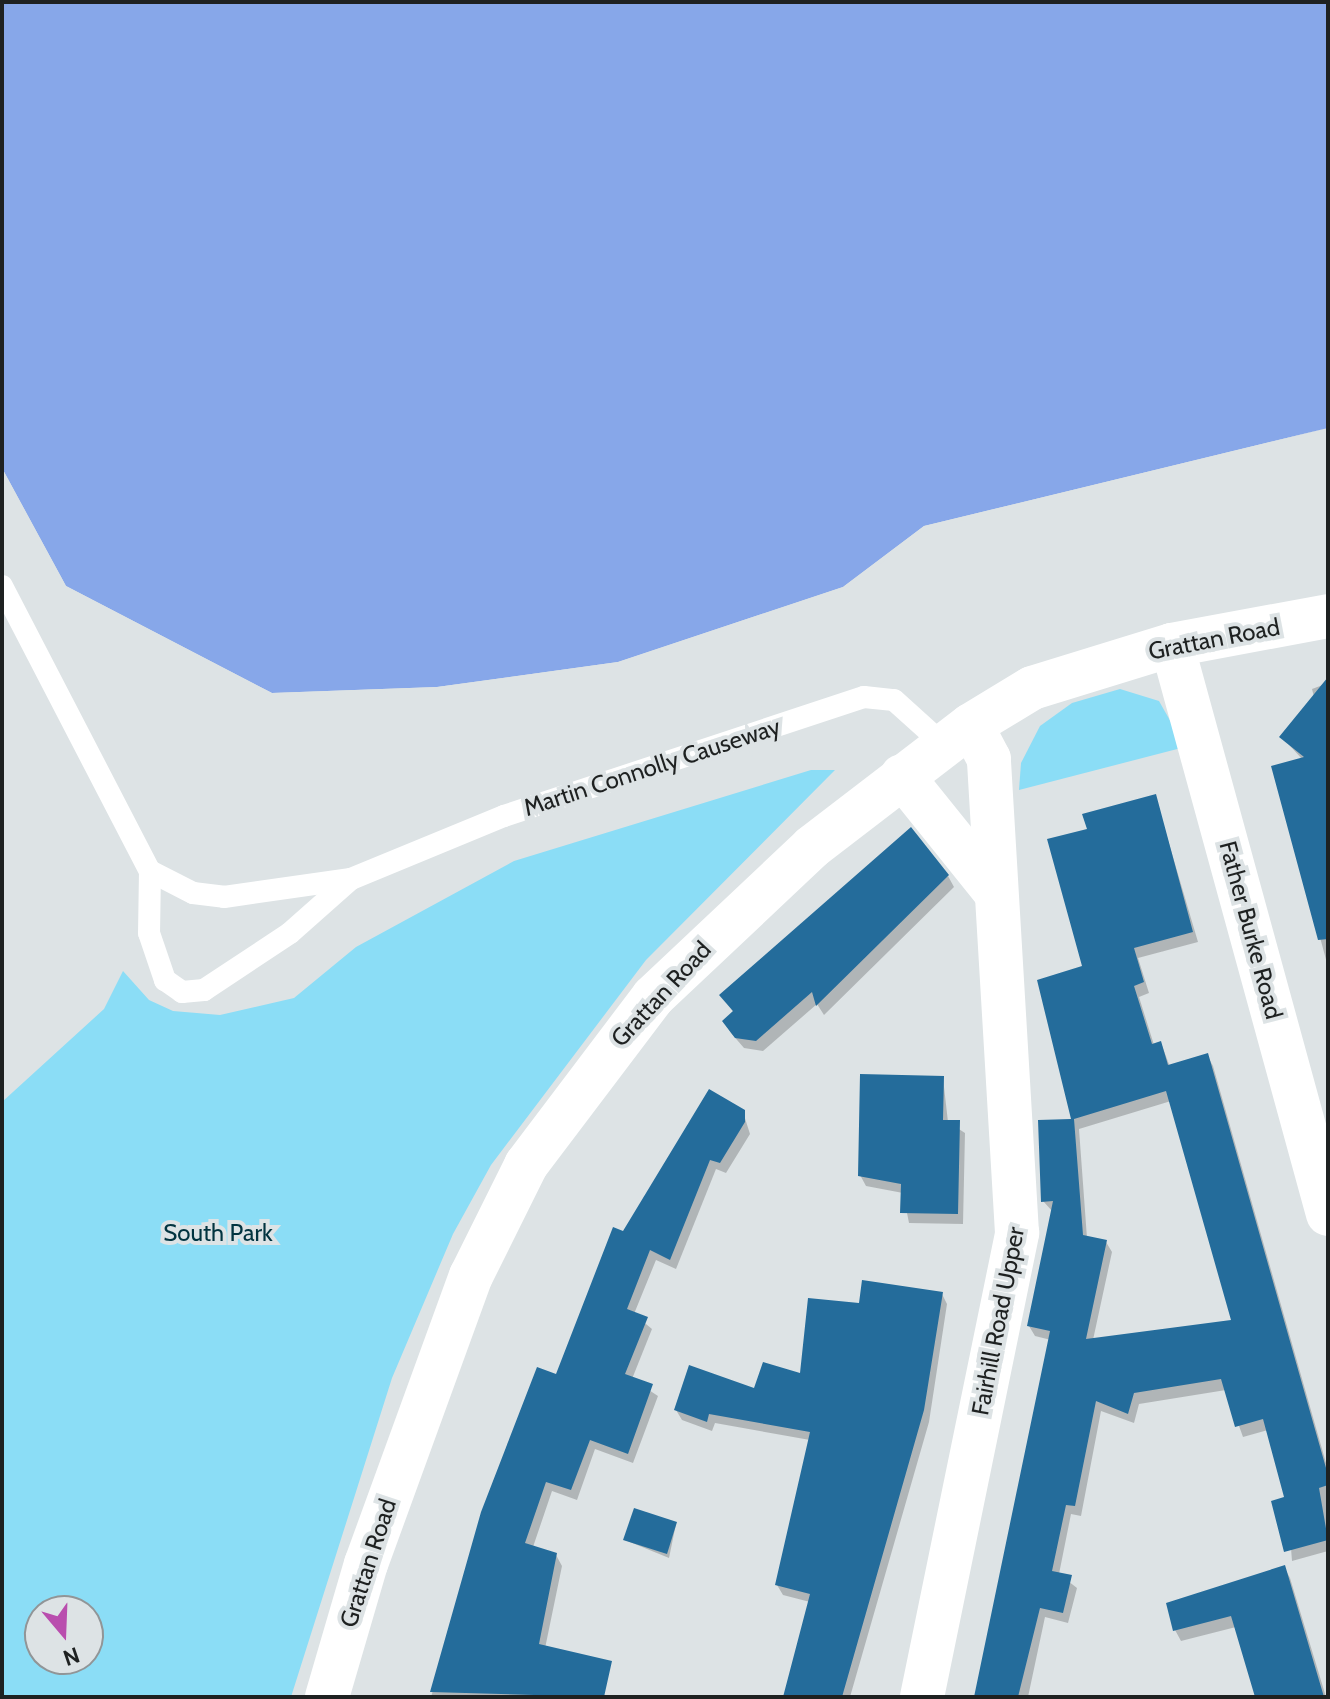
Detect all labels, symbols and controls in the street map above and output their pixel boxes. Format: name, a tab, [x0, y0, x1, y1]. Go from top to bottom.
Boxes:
street label: Grattan Road	[1146, 612, 1282, 666]
street label: Martin Connolly Causeway	[520, 712, 784, 822]
street label: Father Burke Road	[1213, 838, 1289, 1022]
street label: Grattan Road	[605, 935, 717, 1053]
park label: South Park	[163, 1219, 273, 1247]
street label: Fairhill Road Upper	[966, 1224, 1030, 1418]
street label: Grattan Road	[334, 1495, 402, 1631]
north arrow	[24, 1595, 104, 1675]
text: N	[60, 1641, 83, 1672]

